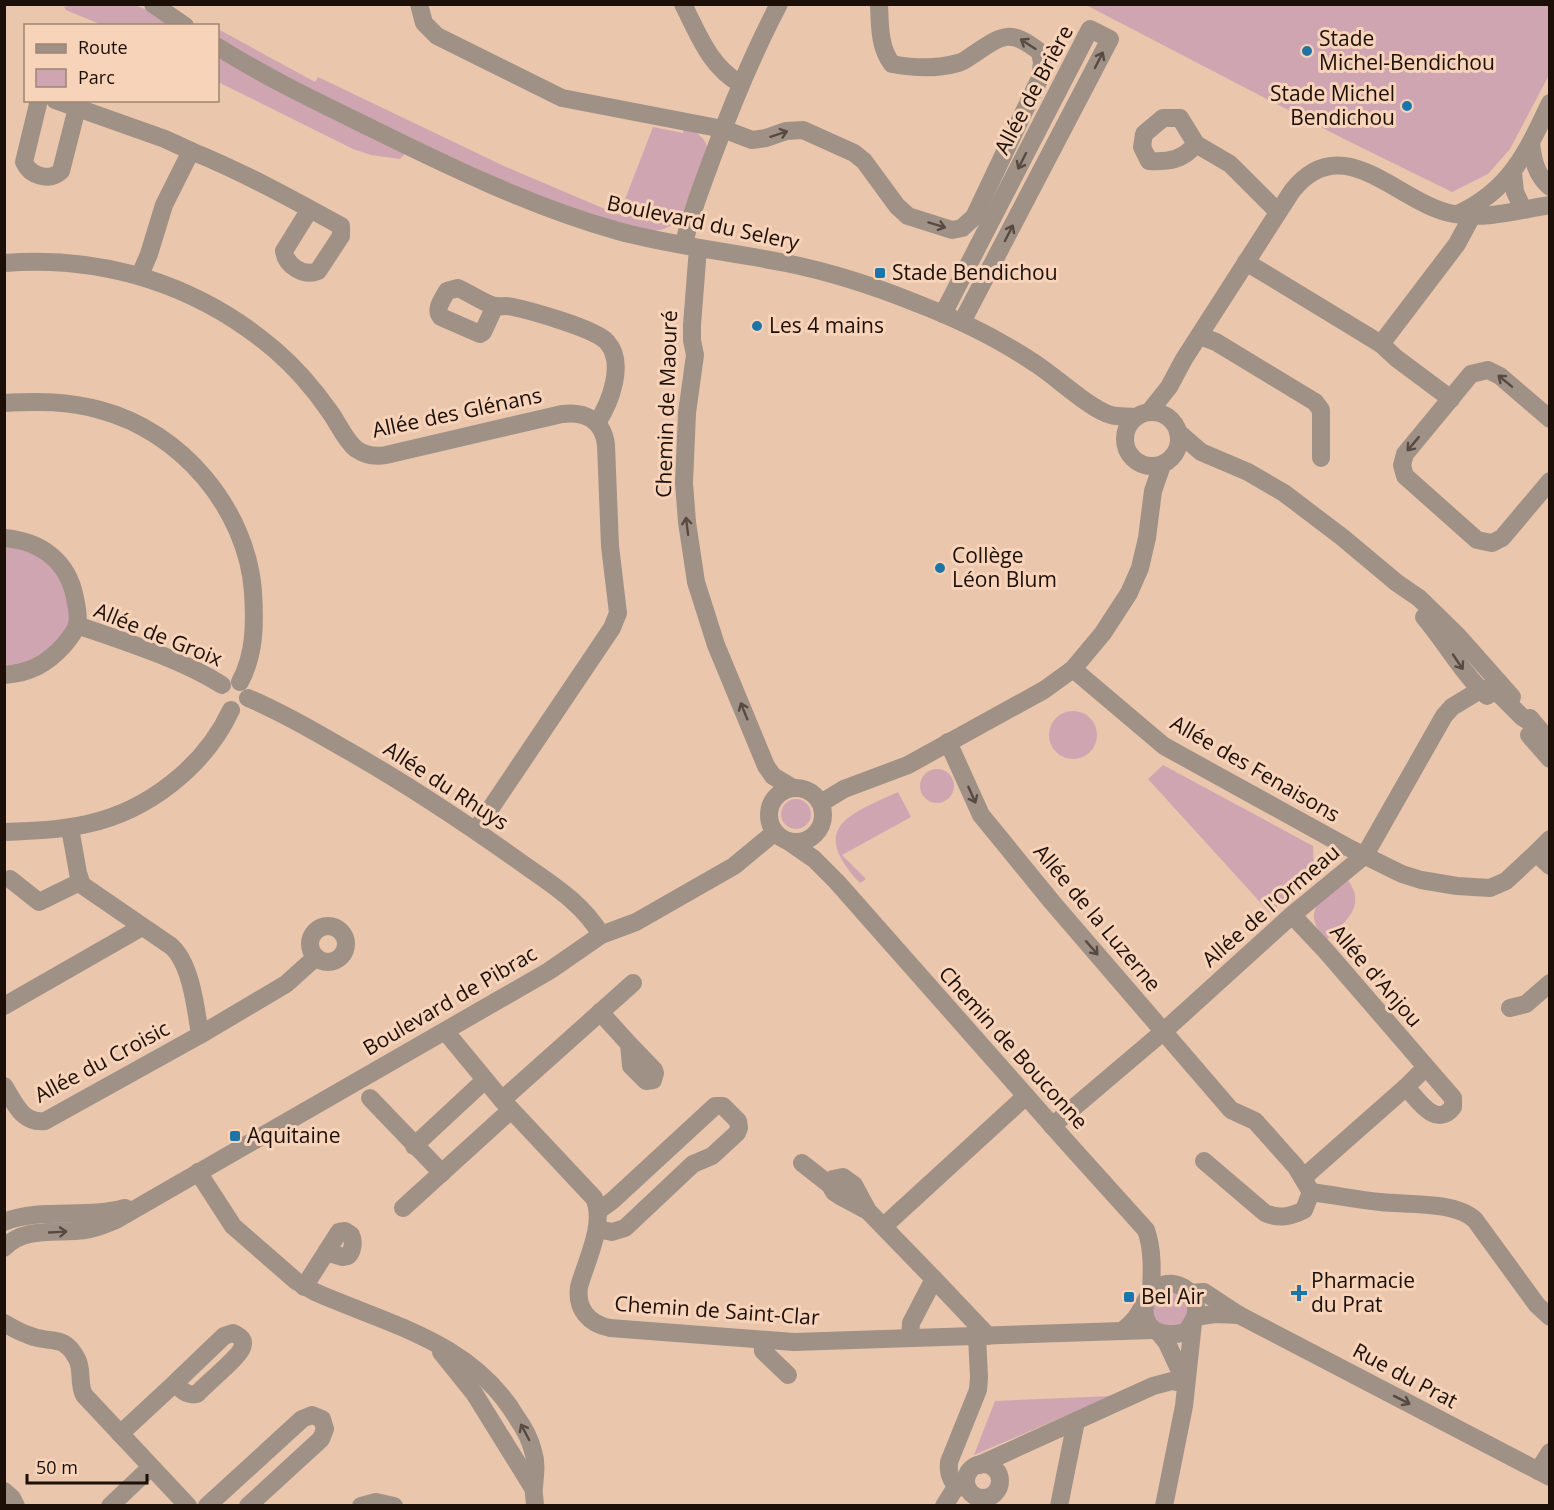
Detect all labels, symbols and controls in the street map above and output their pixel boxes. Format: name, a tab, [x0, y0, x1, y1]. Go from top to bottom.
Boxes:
street label: Allée de Brière	[987, 20, 1079, 159]
legend	[24, 24, 219, 102]
place label: Stade Michel-Bendichou	[1319, 24, 1495, 76]
text: Route	[78, 35, 128, 59]
one-way arrow	[1020, 38, 1036, 50]
marker: Stade Michel-Bendichou	[1300, 44, 1314, 58]
one-way arrow	[1094, 52, 1105, 70]
text: Parc	[78, 65, 115, 89]
place label: Stade Michel Bendichou	[1270, 79, 1395, 131]
marker: Stade Michel Bendichou	[1400, 99, 1414, 113]
one-way arrow	[769, 128, 788, 139]
one-way arrow	[1016, 151, 1027, 169]
street label: Boulevard du Selery	[604, 188, 802, 256]
one-way arrow	[927, 220, 946, 231]
one-way arrow	[1004, 225, 1015, 243]
place label: Stade Bendichou	[892, 258, 1058, 286]
marker: Stade Bendichou	[873, 266, 887, 280]
street label: Chemin de Maouré	[649, 310, 683, 498]
place label: Les 4 mains	[769, 311, 884, 339]
marker: Les 4 mains	[750, 319, 764, 333]
one-way arrow	[1497, 375, 1513, 388]
street label: Allée des Glénans	[369, 380, 544, 444]
one-way arrow	[1406, 436, 1420, 451]
one-way arrow	[682, 516, 693, 536]
place label: Collège Léon Blum	[952, 541, 1057, 593]
marker: Collège Léon Blum	[933, 561, 947, 575]
street label: Allée de Groix	[90, 596, 227, 672]
one-way arrow	[1452, 654, 1464, 670]
one-way arrow	[738, 703, 749, 721]
street label: Allée des Fenaisons	[1166, 708, 1345, 828]
street label: Allée du Rhuys	[379, 734, 514, 836]
one-way arrow	[967, 786, 978, 804]
street label: Allée de la Luzerne	[1028, 838, 1168, 997]
street label: Allée de l'Ormeau	[1196, 838, 1345, 973]
street label: Allée d'Anjou	[1324, 918, 1429, 1033]
street label: Boulevard de Pibrac	[357, 939, 542, 1061]
one-way arrow	[1085, 940, 1099, 955]
street label: Chemin de Bouconne	[933, 960, 1095, 1135]
street label: Allée du Croisic	[29, 1014, 174, 1109]
place label: Aquitaine	[247, 1121, 340, 1149]
marker: Aquitaine	[228, 1129, 242, 1143]
one-way arrow	[48, 1226, 68, 1237]
place label: Pharmacie du Prat	[1311, 1266, 1415, 1318]
place label: Bel Air	[1141, 1282, 1205, 1310]
marker: Pharmacie du Prat	[1292, 1286, 1306, 1300]
street label: Chemin de Saint-Clar	[614, 1289, 821, 1331]
marker: Bel Air	[1122, 1290, 1136, 1304]
street label: Rue du Prat	[1348, 1336, 1463, 1414]
one-way arrow	[1393, 1394, 1410, 1406]
one-way arrow	[519, 1424, 531, 1441]
scale bar	[27, 1447, 147, 1485]
text: 50 m	[36, 1455, 78, 1479]

